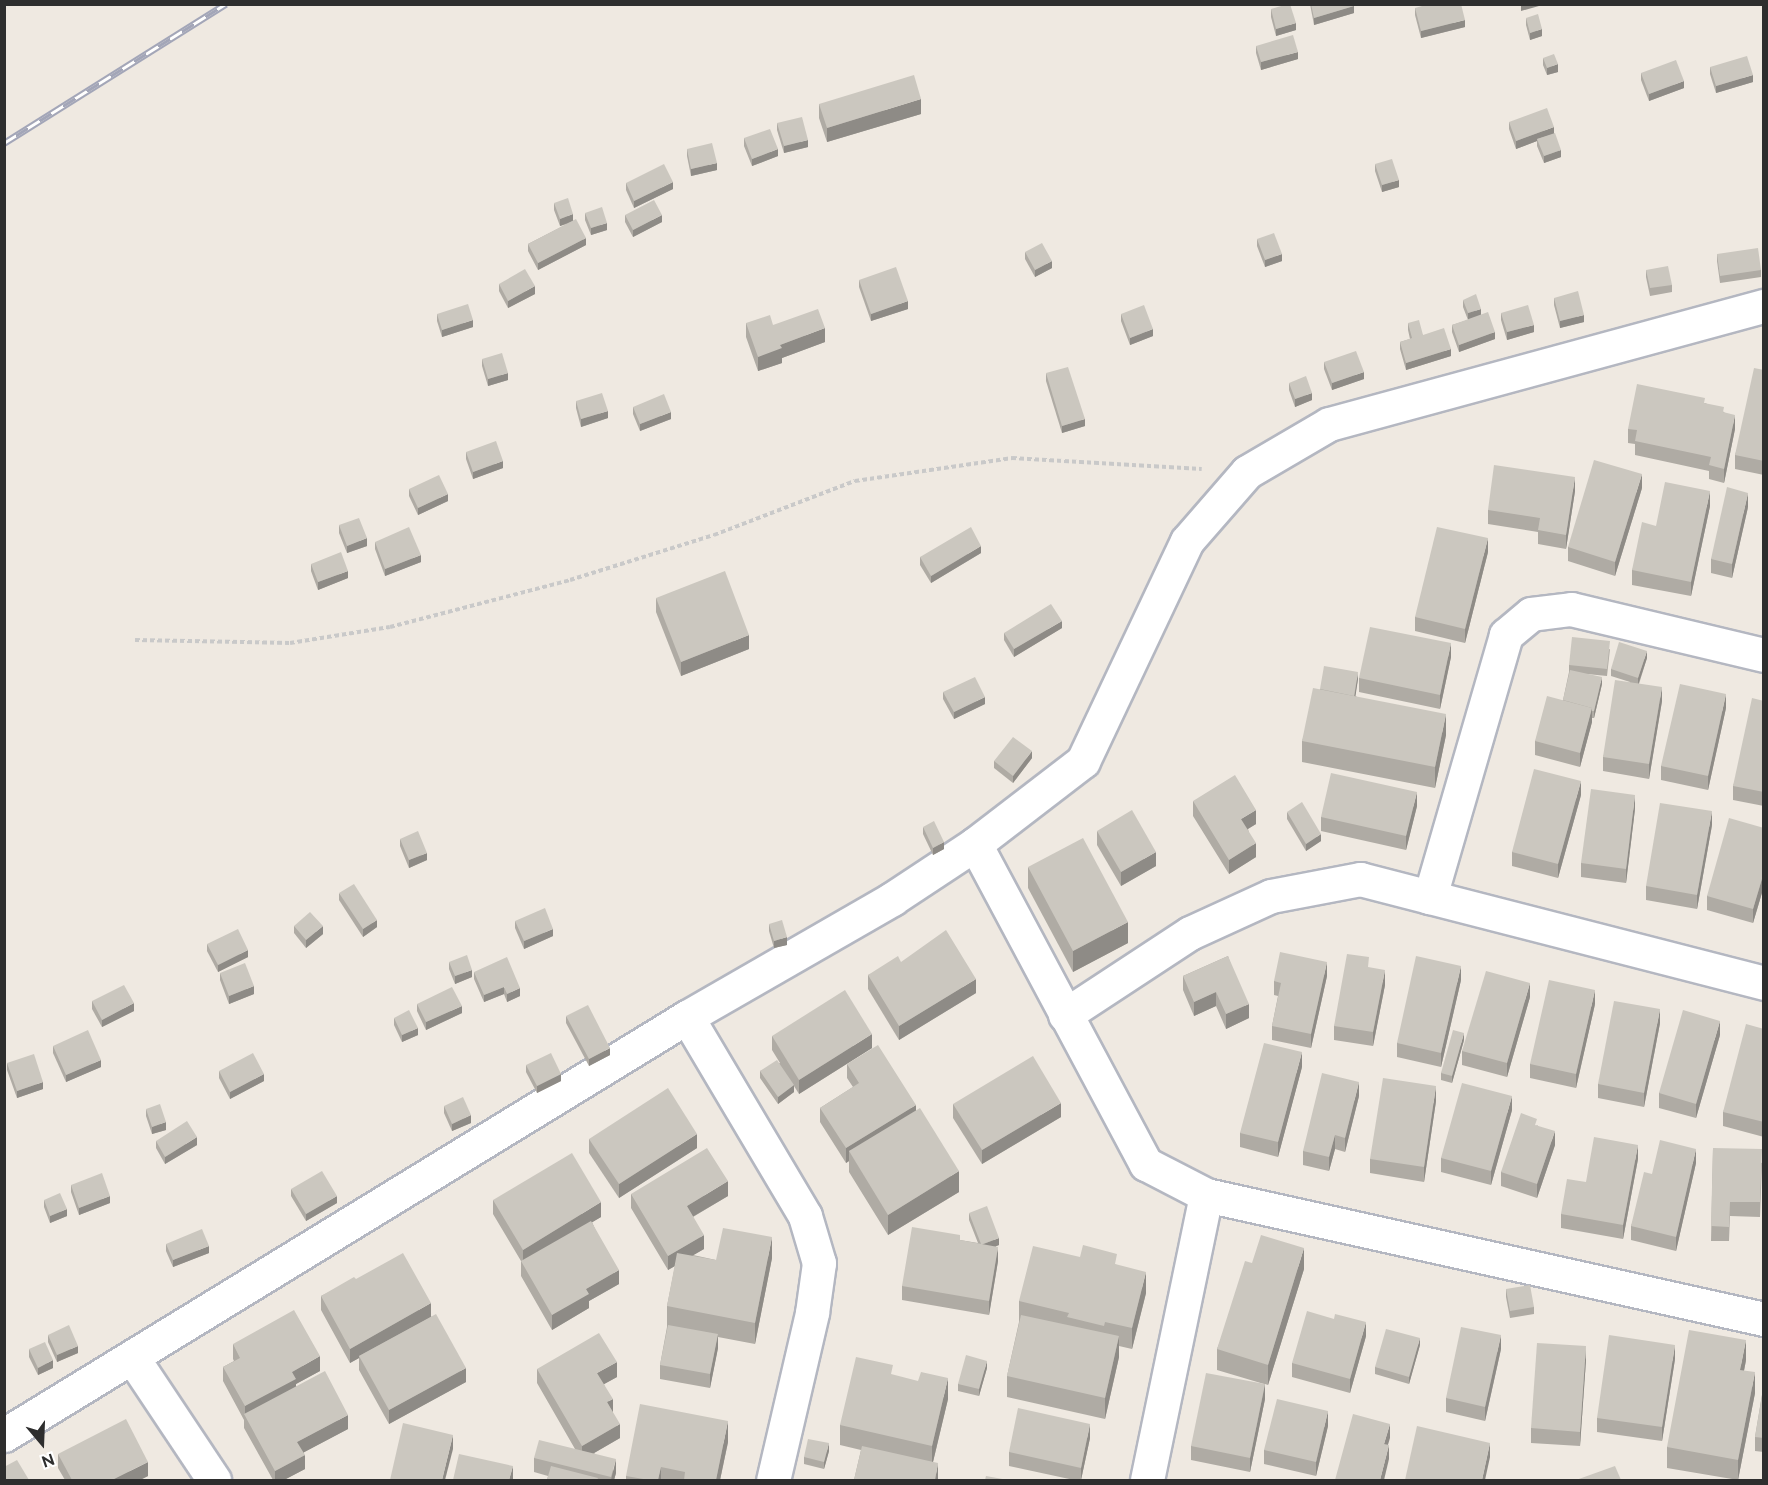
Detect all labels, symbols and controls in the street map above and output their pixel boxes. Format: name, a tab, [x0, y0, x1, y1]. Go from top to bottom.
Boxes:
north arrow	[12, 1413, 72, 1473]
text: N	[39, 1450, 57, 1471]

